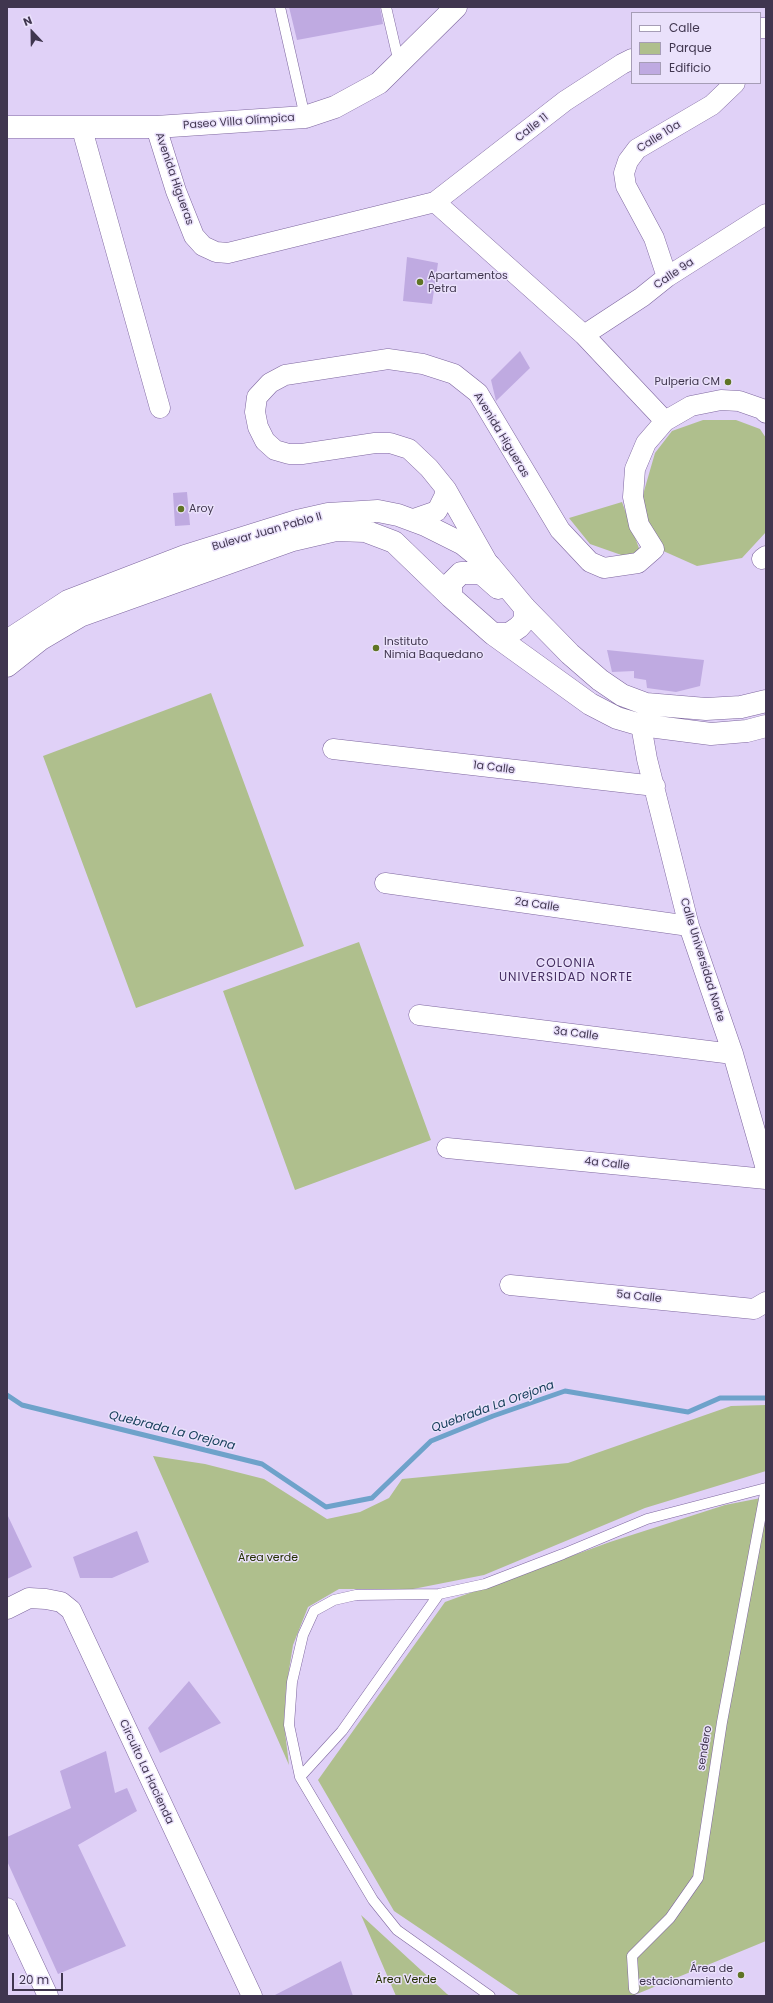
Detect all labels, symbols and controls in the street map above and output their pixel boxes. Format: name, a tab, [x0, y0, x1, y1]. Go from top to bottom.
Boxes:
north arrow	[12, 12, 52, 52]
text: N	[21, 12, 34, 30]
legend	[631, 12, 761, 84]
text: Calle	[669, 19, 700, 36]
text: Parque	[669, 39, 712, 56]
text: Edificio	[669, 59, 711, 76]
street label: Calle 11	[513, 111, 551, 145]
street label: Paseo Villa Olímpica	[183, 112, 295, 132]
street label: Calle 10a	[635, 118, 683, 156]
street label: Avenida Higueras	[152, 131, 196, 227]
street label: Calle 9a	[651, 256, 697, 292]
place label: Apartamentos Petra	[428, 269, 508, 295]
marker: Apartamentos Petra	[415, 277, 425, 287]
place label: Pulperia CM	[654, 375, 720, 389]
marker: Pulperia CM	[723, 377, 733, 387]
street label: Avenida Higueras	[470, 390, 532, 480]
place label: Aroy	[189, 502, 214, 516]
marker: Aroy	[176, 504, 186, 514]
street label: Bulevar Juan Pablo II	[211, 510, 323, 554]
place label: Instituto Nimia Baquedano	[384, 635, 483, 661]
marker: Instituto Nimia Baquedano	[371, 643, 381, 653]
street label: 1a Calle	[472, 759, 516, 777]
street label: 2a Calle	[514, 895, 560, 915]
street label: Calle Universidad Norte	[677, 897, 727, 1023]
district label: COLONIA UNIVERSIDAD NORTE	[499, 957, 633, 985]
street label: 3a Calle	[553, 1025, 599, 1043]
street label: 4a Calle	[584, 1155, 630, 1173]
street label: 5a Calle	[616, 1288, 662, 1306]
water label: Quebrada La Orejona	[430, 1378, 556, 1436]
water label: Quebrada La Orejona	[107, 1408, 237, 1454]
park label: Àrea verde	[238, 1551, 298, 1565]
street label: Circuito La Hacienda	[116, 1718, 176, 1826]
street label: sendero	[695, 1725, 715, 1771]
place label: Área de estacionamiento	[639, 1962, 733, 1988]
scale bar	[14, 1965, 65, 1991]
marker: Área de estacionamiento	[736, 1970, 746, 1980]
text: 20 m	[19, 1971, 49, 1988]
park label: Área Verde	[375, 1973, 437, 1987]

